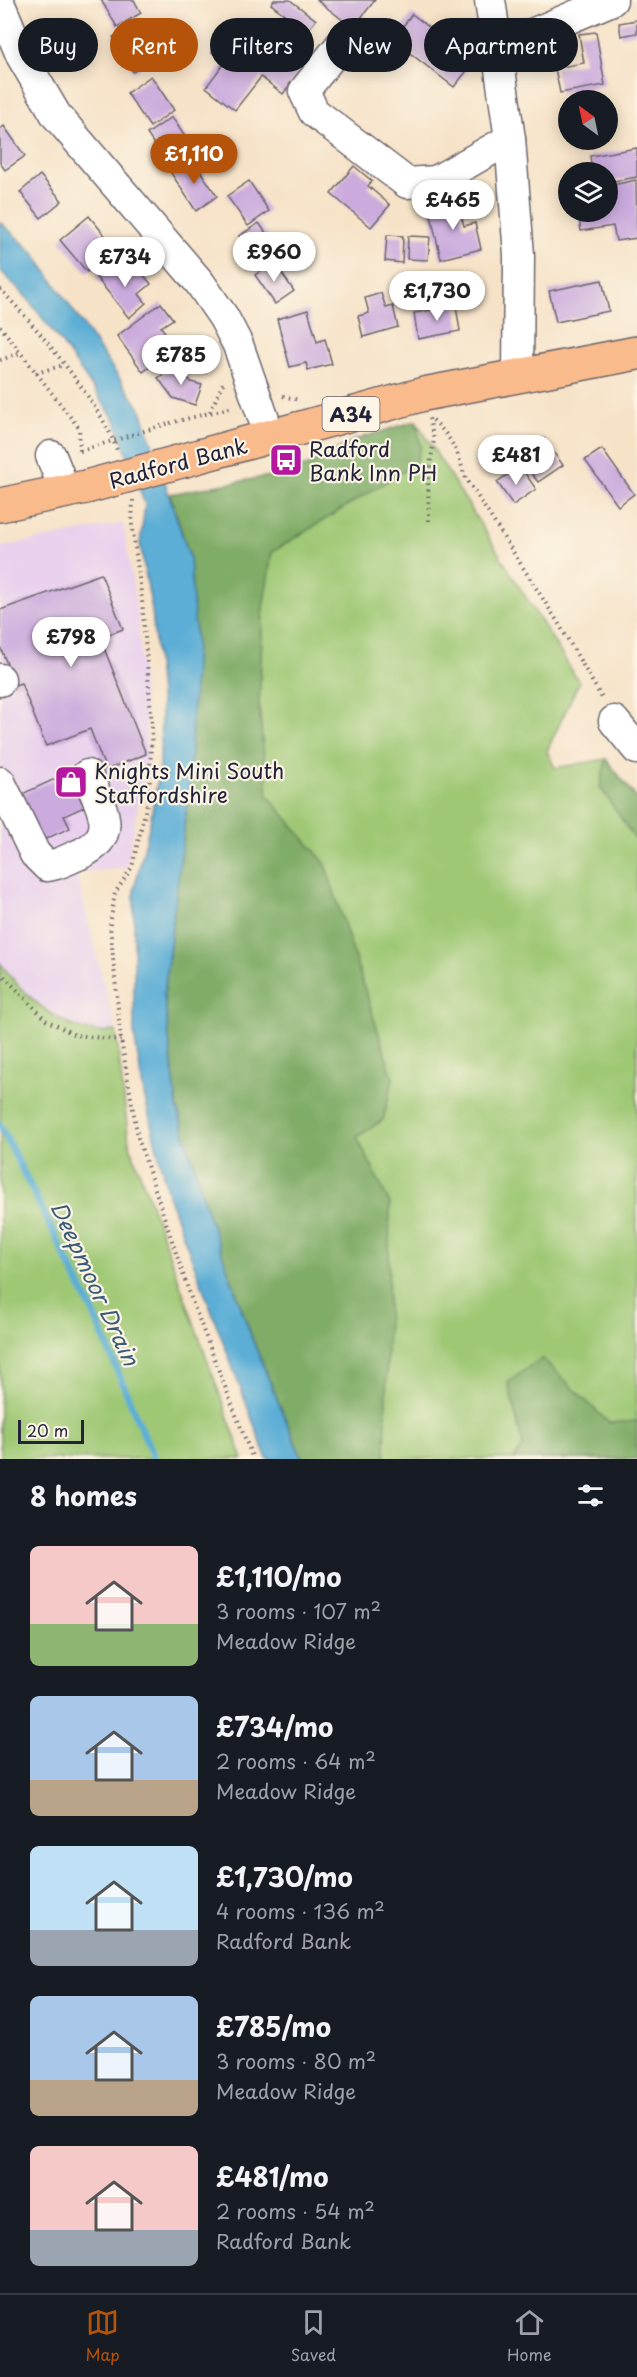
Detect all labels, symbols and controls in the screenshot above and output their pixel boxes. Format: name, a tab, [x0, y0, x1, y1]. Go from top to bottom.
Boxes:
chip: Buy	[18, 18, 98, 72]
chip: Rent	[110, 18, 198, 72]
chip: Filters	[210, 18, 314, 72]
chip: New	[326, 18, 412, 72]
chip: Apartment	[424, 18, 578, 72]
north arrow	[558, 90, 618, 150]
map controls	[558, 90, 618, 222]
pin: £1,110	[145, 134, 243, 185]
text: £1,110	[164, 138, 224, 168]
button: layers	[558, 162, 618, 222]
pin: £465	[417, 180, 489, 231]
text: £465	[426, 184, 480, 214]
pin: £960	[238, 232, 310, 283]
text: £960	[247, 236, 301, 266]
pin: £734	[89, 237, 161, 288]
text: £734	[99, 241, 151, 271]
pin: £1,730	[388, 271, 486, 322]
text: £1,730	[403, 275, 471, 305]
pin: £785	[145, 335, 217, 386]
text: £785	[156, 339, 206, 369]
road number: A34	[322, 397, 380, 431]
street label: Radford Bank	[105, 428, 251, 496]
place label: Radford Bank Inn PH	[309, 432, 437, 488]
pin: £481	[480, 435, 552, 486]
text: £481	[492, 439, 540, 469]
bus stop icon: Radford Bank Inn PH	[268, 442, 304, 478]
pin: £798	[35, 617, 107, 668]
text: £798	[46, 621, 96, 651]
place label: Knights Mini South Staffordshire	[94, 754, 284, 810]
shop icon: Knights Mini South Staffordshire	[53, 764, 89, 800]
water label: Deepmoor Drain	[43, 1195, 149, 1372]
scale bar	[18, 1417, 84, 1444]
text: 20 m	[27, 1418, 68, 1442]
text: 8 homes	[30, 1476, 137, 1515]
icon: filters	[574, 1479, 607, 1512]
text: £1,110/mo	[216, 1557, 342, 1596]
icon: home	[78, 1570, 150, 1642]
text: 3 rooms · 107 m²	[216, 1596, 381, 1626]
text: Meadow Ridge	[216, 1626, 356, 1656]
text: £734/mo	[216, 1707, 333, 1746]
icon: home	[78, 1720, 150, 1792]
text: 2 rooms · 64 m²	[216, 1746, 376, 1776]
text: Meadow Ridge	[216, 1776, 356, 1806]
text: £1,730/mo	[216, 1857, 353, 1896]
icon: home	[78, 1870, 150, 1942]
text: 4 rooms · 136 m²	[216, 1896, 385, 1926]
text: Radford Bank	[216, 1926, 351, 1956]
text: £785/mo	[216, 2007, 331, 2046]
icon: home	[78, 2020, 150, 2092]
text: 3 rooms · 80 m²	[216, 2046, 376, 2076]
text: Meadow Ridge	[216, 2076, 356, 2106]
text: £481/mo	[216, 2157, 329, 2196]
icon: home	[78, 2170, 150, 2242]
text: 2 rooms · 54 m²	[216, 2196, 375, 2226]
text: Radford Bank	[216, 2226, 351, 2256]
tab: Map	[85, 2306, 120, 2366]
tab: Saved	[291, 2306, 336, 2366]
tab: Home	[507, 2306, 552, 2366]

